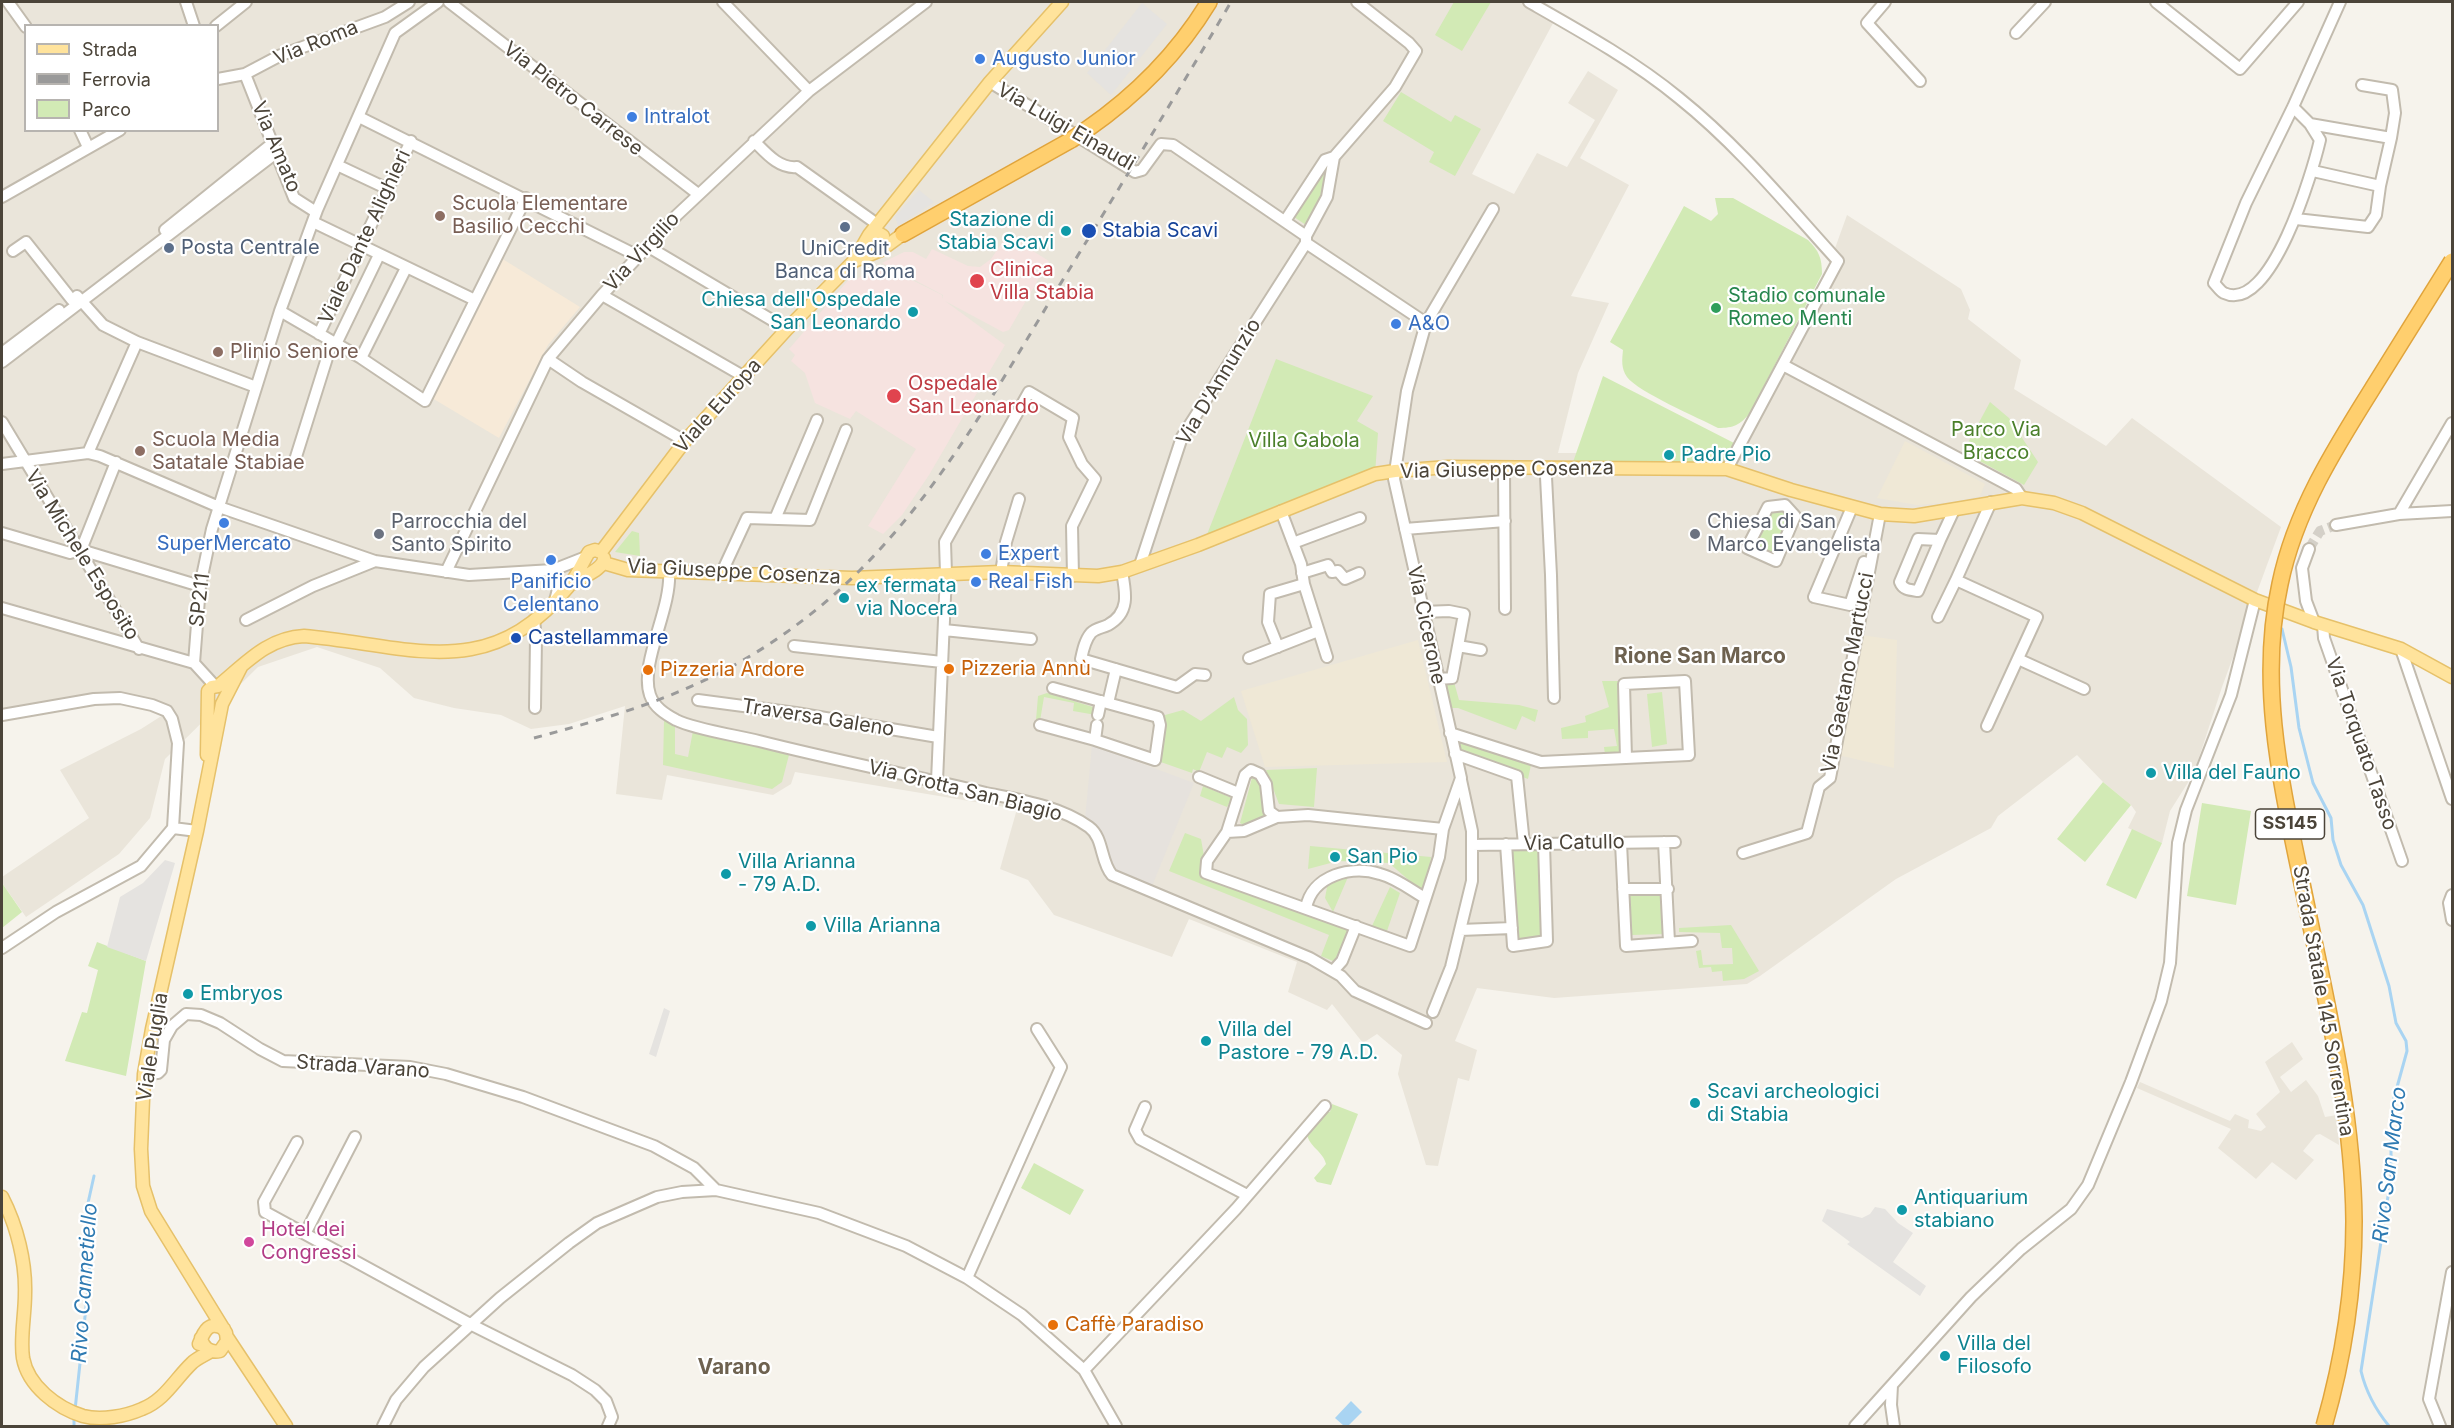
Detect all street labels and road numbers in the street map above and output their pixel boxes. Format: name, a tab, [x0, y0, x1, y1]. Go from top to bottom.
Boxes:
street label: Via Roma	[270, 15, 362, 71]
street label: Via Pietro Carrese	[498, 37, 648, 161]
street label: Via Luigi Einaudi	[993, 78, 1139, 176]
street label: Via Amato	[246, 98, 306, 196]
street label: Viale Dante Alighieri	[314, 146, 416, 328]
street label: Via Virgilio	[599, 207, 685, 297]
street label: Via D'Annunzio	[1172, 314, 1266, 450]
street label: Viale Europa	[669, 354, 767, 458]
street label: Via Giuseppe Cosenza	[1400, 456, 1614, 484]
street label: Via Michele Esposito	[20, 466, 144, 644]
street label: Via Giuseppe Cosenza	[627, 554, 841, 590]
street label: Via Cicerone	[1402, 563, 1450, 687]
street label: Via Gaetano Martucci	[1817, 571, 1879, 775]
street label: SP211	[185, 572, 215, 628]
street label: Via Torquato Tasso	[2320, 654, 2402, 834]
street label: Traversa Galeno	[740, 694, 896, 742]
street label: Via Grotta San Biagio	[866, 755, 1064, 827]
road number: SS145	[2256, 809, 2324, 839]
street label: Via Catullo	[1523, 830, 1625, 856]
street label: Strada Statale 145 Sorrentina	[2287, 864, 2359, 1138]
street label: Viale Puglia	[133, 991, 173, 1103]
street label: Strada Varano	[295, 1050, 431, 1084]

